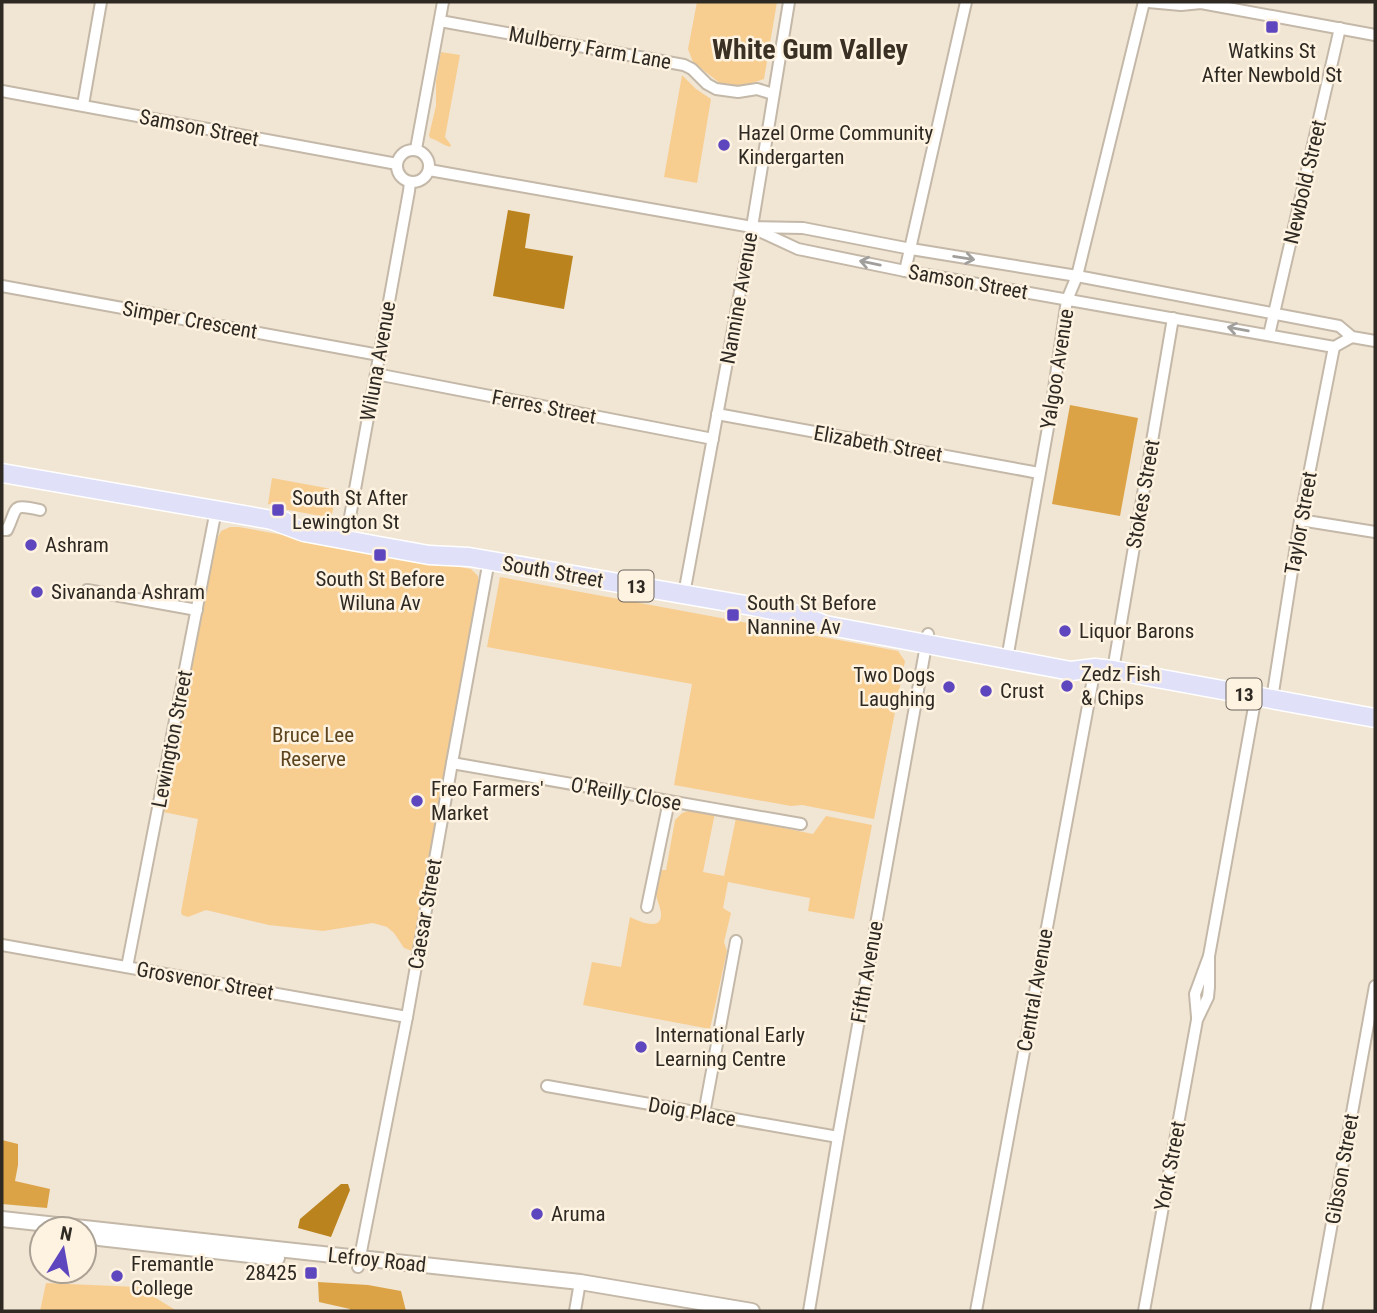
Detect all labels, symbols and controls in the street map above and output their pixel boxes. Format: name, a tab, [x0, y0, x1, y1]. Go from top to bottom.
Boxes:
marker: Watkins St After Newbold St	[1264, 19, 1280, 35]
street label: Mulberry Farm Lane	[507, 22, 673, 74]
district label: White Gum Valley	[712, 33, 909, 66]
place label: Watkins St After Newbold St	[1202, 39, 1342, 87]
street label: Samson Street	[137, 105, 261, 151]
street label: Newbold Street	[1279, 118, 1331, 246]
place label: Hazel Orme Community Kindergarten	[738, 121, 934, 169]
marker: Hazel Orme Community Kindergarten	[716, 137, 732, 153]
street label: Nannine Avenue	[716, 230, 762, 366]
one-way arrow	[953, 252, 975, 265]
one-way arrow	[859, 256, 882, 270]
street label: Samson Street	[906, 260, 1030, 304]
street label: Simper Crescent	[121, 296, 259, 344]
street label: Wiluna Avenue	[356, 299, 400, 423]
street label: Yalgoo Avenue	[1036, 307, 1078, 431]
one-way arrow	[1227, 322, 1250, 335]
street label: Ferres Street	[490, 385, 598, 429]
street label: Elizabeth Street	[812, 421, 944, 467]
street label: Stokes Street	[1122, 438, 1164, 550]
street label: Taylor Street	[1280, 470, 1322, 576]
place label: South St After Lewington St	[292, 486, 408, 534]
marker: South St After Lewington St	[270, 502, 286, 518]
place label: Ashram	[45, 533, 109, 557]
marker: Ashram	[23, 537, 39, 553]
marker: South St Before Wiluna Av	[372, 547, 388, 563]
street label: South Street	[501, 551, 605, 593]
place label: South St Before Wiluna Av	[315, 567, 445, 615]
road number: 13	[618, 570, 654, 601]
place label: Sivananda Ashram	[51, 580, 205, 604]
marker: Sivananda Ashram	[29, 584, 45, 600]
place label: South St Before Nannine Av	[747, 591, 876, 639]
marker: South St Before Nannine Av	[725, 607, 741, 623]
place label: Liquor Barons	[1079, 619, 1194, 643]
marker: Liquor Barons	[1057, 623, 1073, 639]
place label: Zedz Fish & Chips	[1081, 662, 1161, 710]
place label: Two Dogs Laughing	[853, 663, 935, 711]
street label: Lewington Street	[147, 668, 197, 810]
marker: Zedz Fish & Chips	[1059, 678, 1075, 694]
road number: 13	[1226, 678, 1262, 709]
marker: Two Dogs Laughing	[941, 679, 957, 695]
place label: Crust	[1000, 679, 1044, 703]
marker: Crust	[978, 683, 994, 699]
park label: Bruce Lee Reserve	[272, 723, 354, 771]
street label: O'Reilly Close	[569, 772, 683, 816]
place label: Freo Farmers' Market	[431, 777, 544, 825]
marker: Freo Farmers' Market	[409, 793, 425, 809]
street label: Caesar Street	[403, 857, 447, 971]
street label: Fifth Avenue	[846, 919, 888, 1025]
street label: Central Avenue	[1012, 927, 1058, 1053]
street label: Grosvenor Street	[135, 957, 275, 1005]
place label: International Early Learning Centre	[655, 1023, 805, 1071]
marker: International Early Learning Centre	[633, 1039, 649, 1055]
street label: Doig Place	[646, 1092, 738, 1132]
street label: Gibson Street	[1320, 1112, 1364, 1226]
street label: York Street	[1150, 1119, 1190, 1213]
place label: Aruma	[551, 1202, 606, 1226]
marker: Aruma	[529, 1206, 545, 1222]
north arrow	[28, 1215, 98, 1285]
text: N	[58, 1221, 74, 1246]
street label: Lefroy Road	[327, 1243, 427, 1277]
place label: Fremantle College	[131, 1252, 214, 1300]
place label: 28425	[245, 1261, 297, 1285]
marker: 28425	[303, 1265, 319, 1281]
marker: Fremantle College	[109, 1268, 125, 1284]

